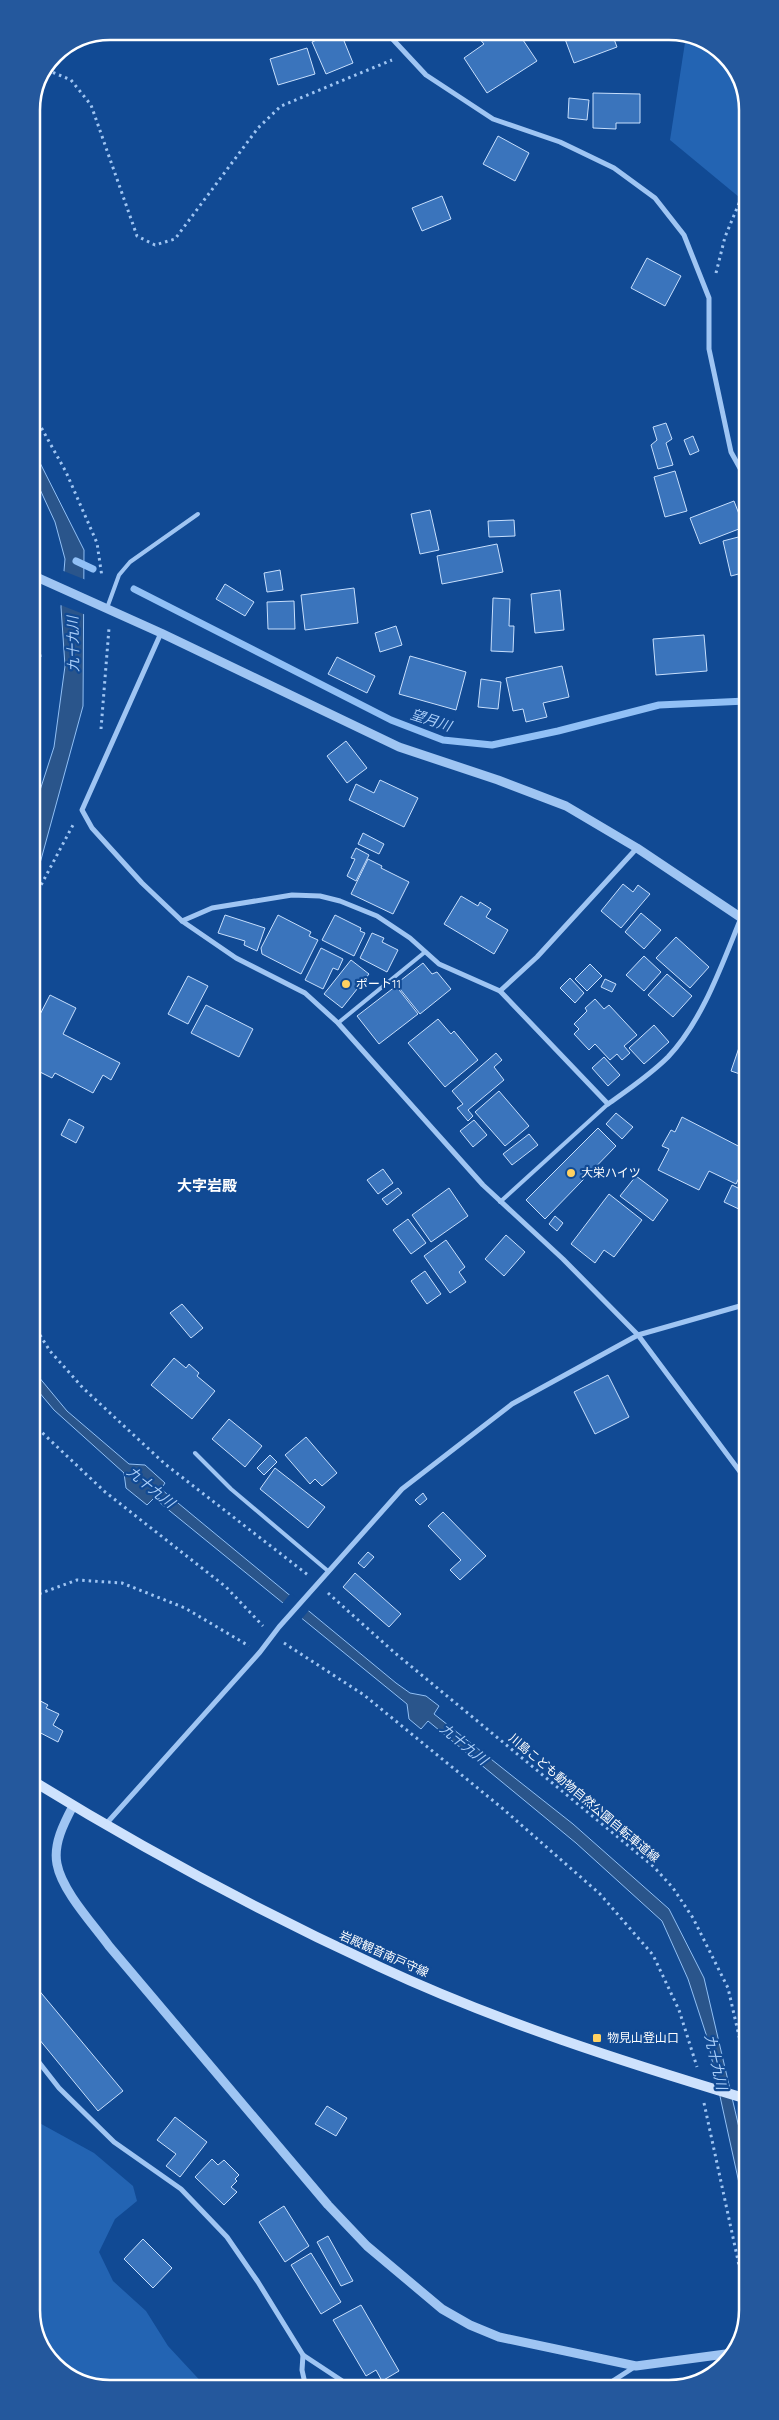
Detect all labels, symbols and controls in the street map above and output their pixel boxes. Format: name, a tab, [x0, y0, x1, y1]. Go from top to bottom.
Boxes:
water label: 九十九川	[63, 614, 82, 672]
water label: 望月川	[408, 705, 456, 736]
place label: ポート11	[356, 976, 401, 991]
marker: ポート11	[340, 978, 352, 990]
place label: 大栄ハイツ	[581, 1165, 641, 1180]
marker: 大栄ハイツ	[565, 1167, 577, 1179]
district label: 大字岩殿	[177, 1176, 237, 1195]
water label: 九十九川	[124, 1462, 180, 1513]
water label: 九十九川	[437, 1719, 493, 1770]
street label: 川島こども動物自然公園自転車道線	[506, 1730, 663, 1865]
street label: 岩殿観音南戸守線	[337, 1927, 431, 1980]
place label: 物見山登山口	[607, 2030, 679, 2045]
marker: 物見山登山口	[591, 2032, 603, 2044]
water label: 九十九川	[701, 2033, 732, 2093]

